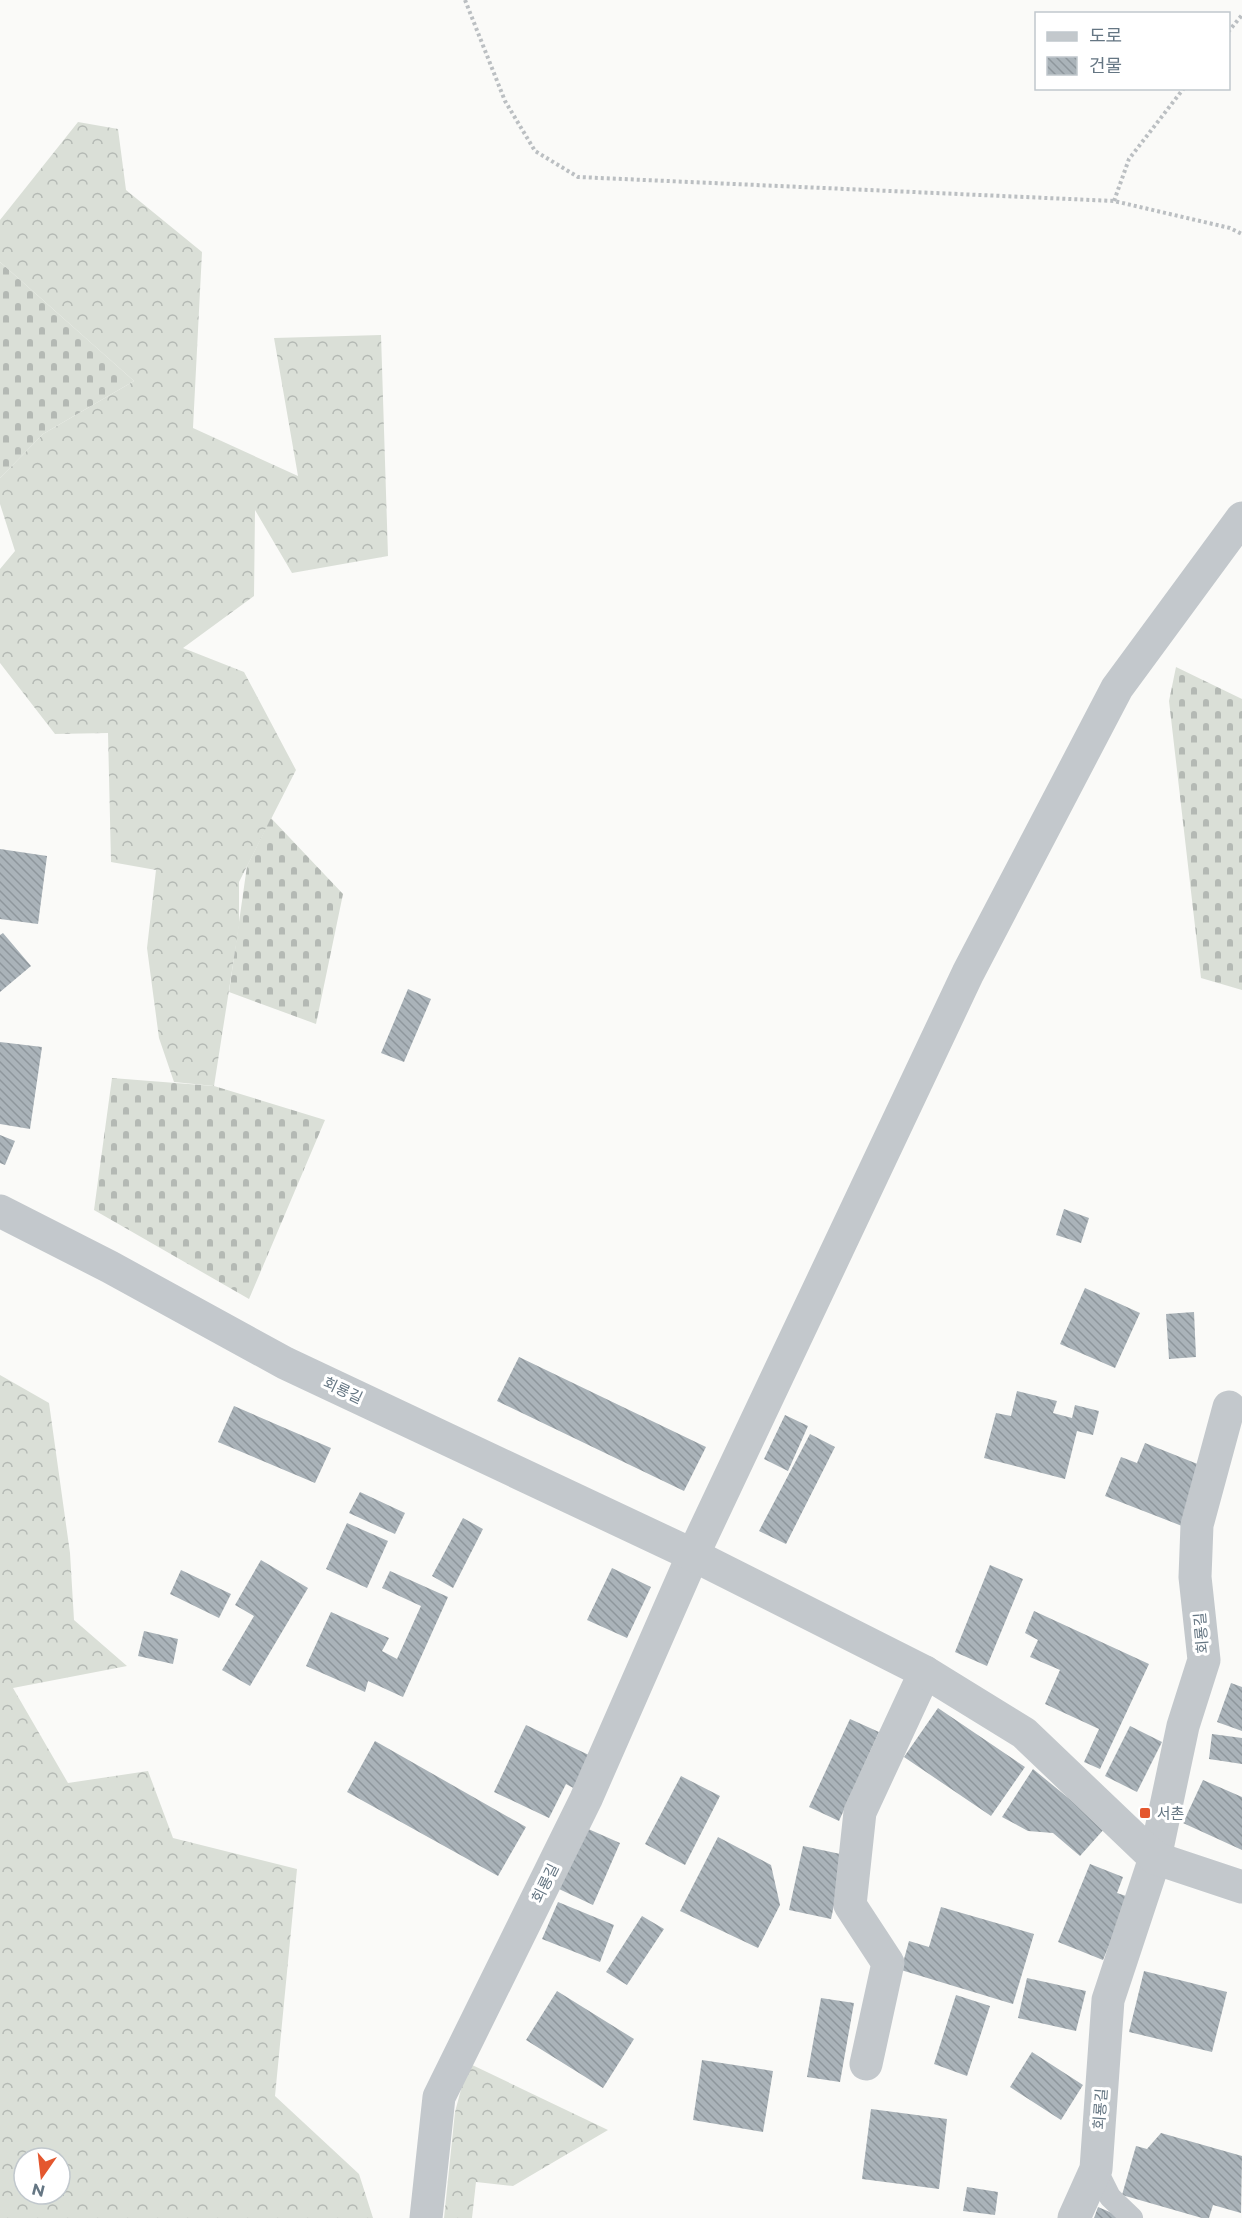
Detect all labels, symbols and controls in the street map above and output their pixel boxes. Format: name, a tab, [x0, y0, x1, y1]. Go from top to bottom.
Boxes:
legend	[1035, 12, 1230, 90]
text: 도로	[1089, 25, 1122, 47]
text: 건물	[1089, 55, 1122, 77]
street label: 회룡길	[320, 1373, 366, 1407]
street label: 회룡길	[1190, 1612, 1212, 1654]
place label: 서촌	[1157, 1804, 1185, 1823]
marker: 서촌	[1138, 1806, 1152, 1820]
street label: 회룡길	[527, 1860, 563, 1906]
street label: 회룡길	[1089, 2088, 1111, 2130]
north arrow	[12, 2146, 72, 2206]
text: N	[30, 2179, 47, 2201]

